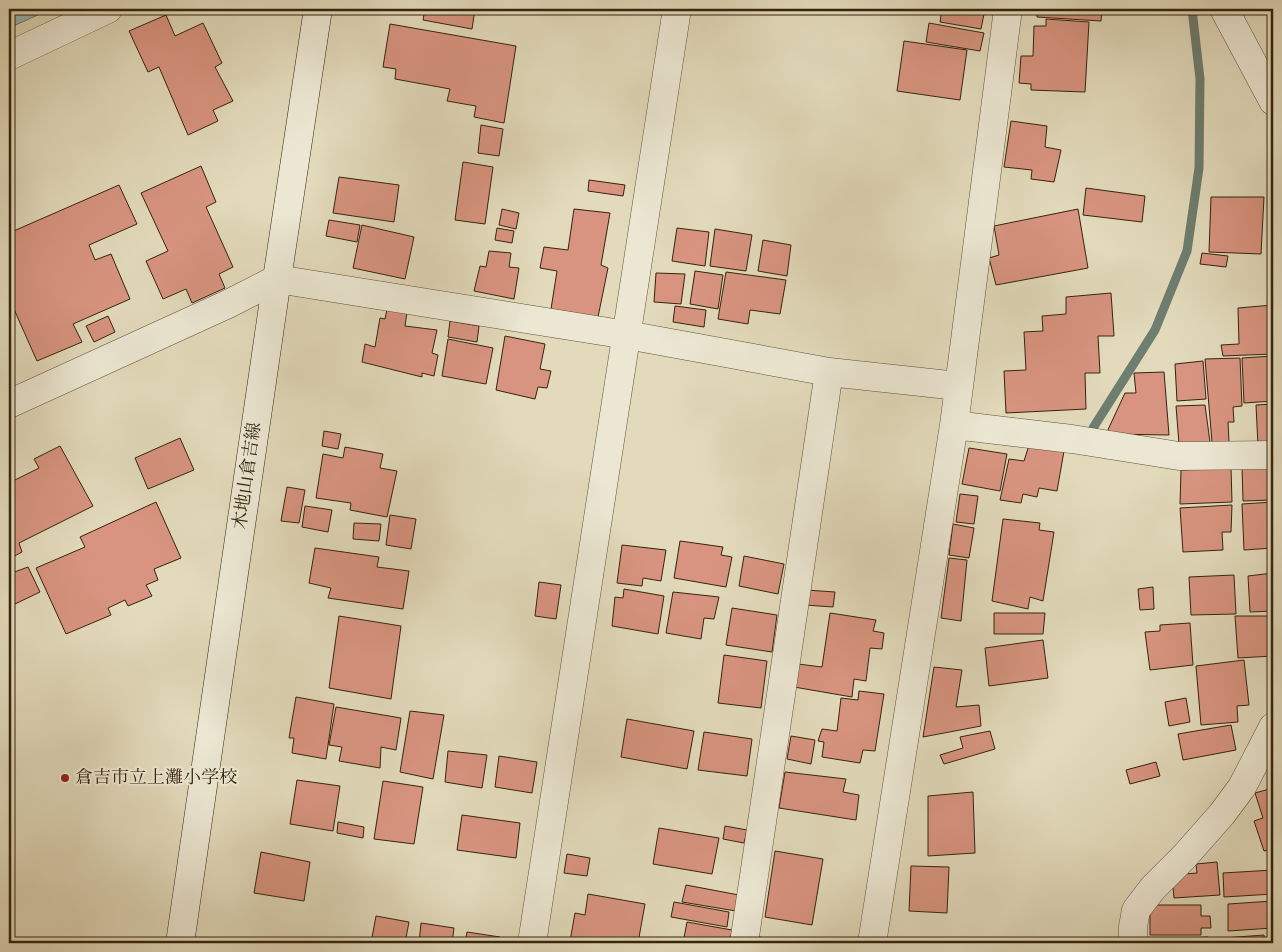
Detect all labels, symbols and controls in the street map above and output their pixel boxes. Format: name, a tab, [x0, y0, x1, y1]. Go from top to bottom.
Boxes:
street label: 木地山倉吉線	[228, 421, 268, 531]
place label: 倉吉市立上灘小学校	[75, 766, 237, 791]
marker: 倉吉市立上灘小学校	[59, 772, 71, 784]

